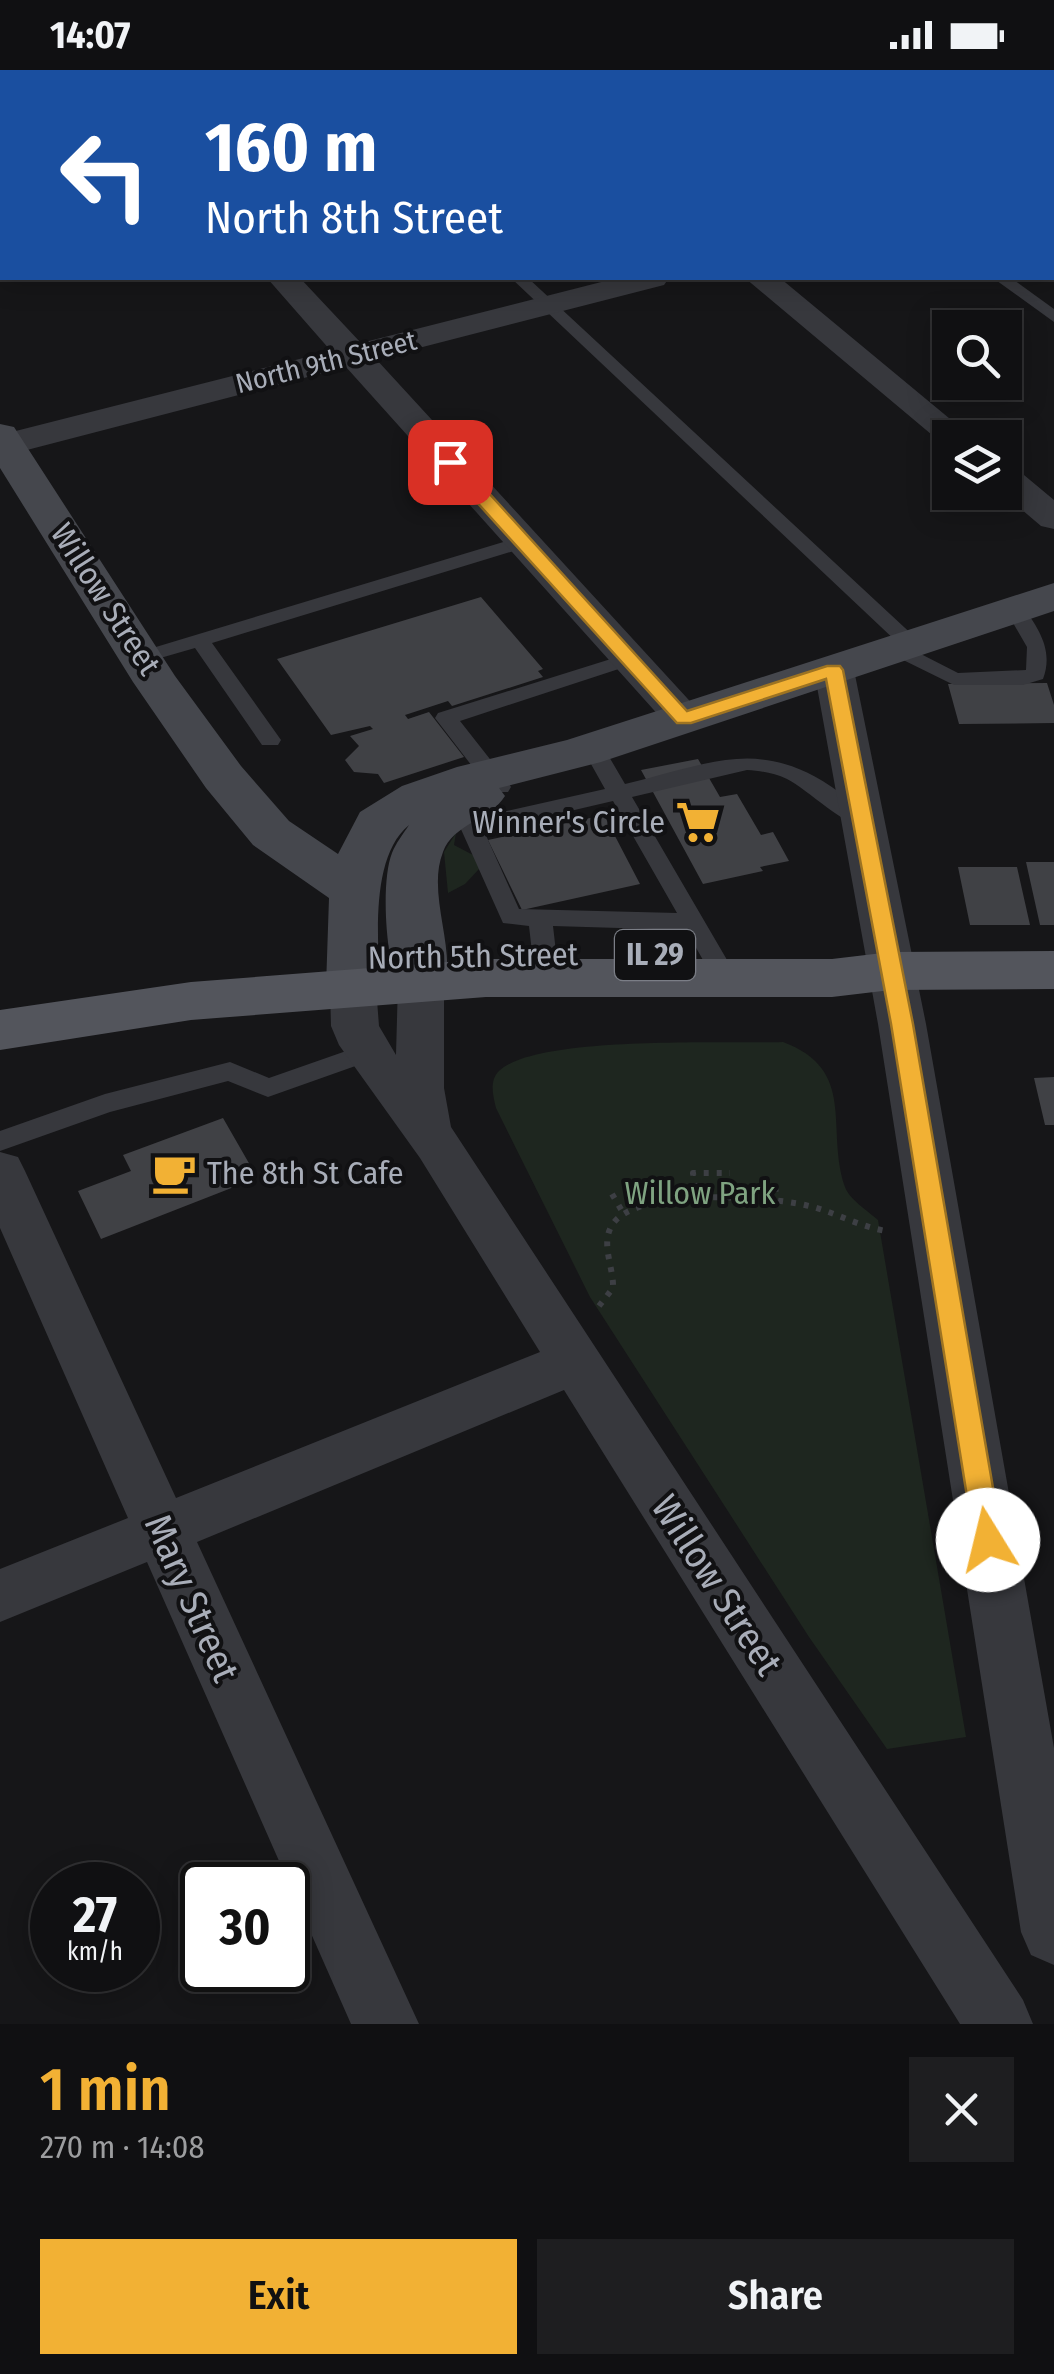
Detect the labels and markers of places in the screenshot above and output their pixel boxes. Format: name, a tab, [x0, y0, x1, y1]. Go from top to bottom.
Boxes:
pin	[408, 420, 493, 505]
supermarket icon: Winner's Circle	[674, 798, 722, 846]
place label: Winner's Circle	[472, 803, 665, 841]
cafe icon: The 8th St Cafe	[150, 1149, 198, 1197]
place label: The 8th St Cafe	[207, 1154, 404, 1192]

